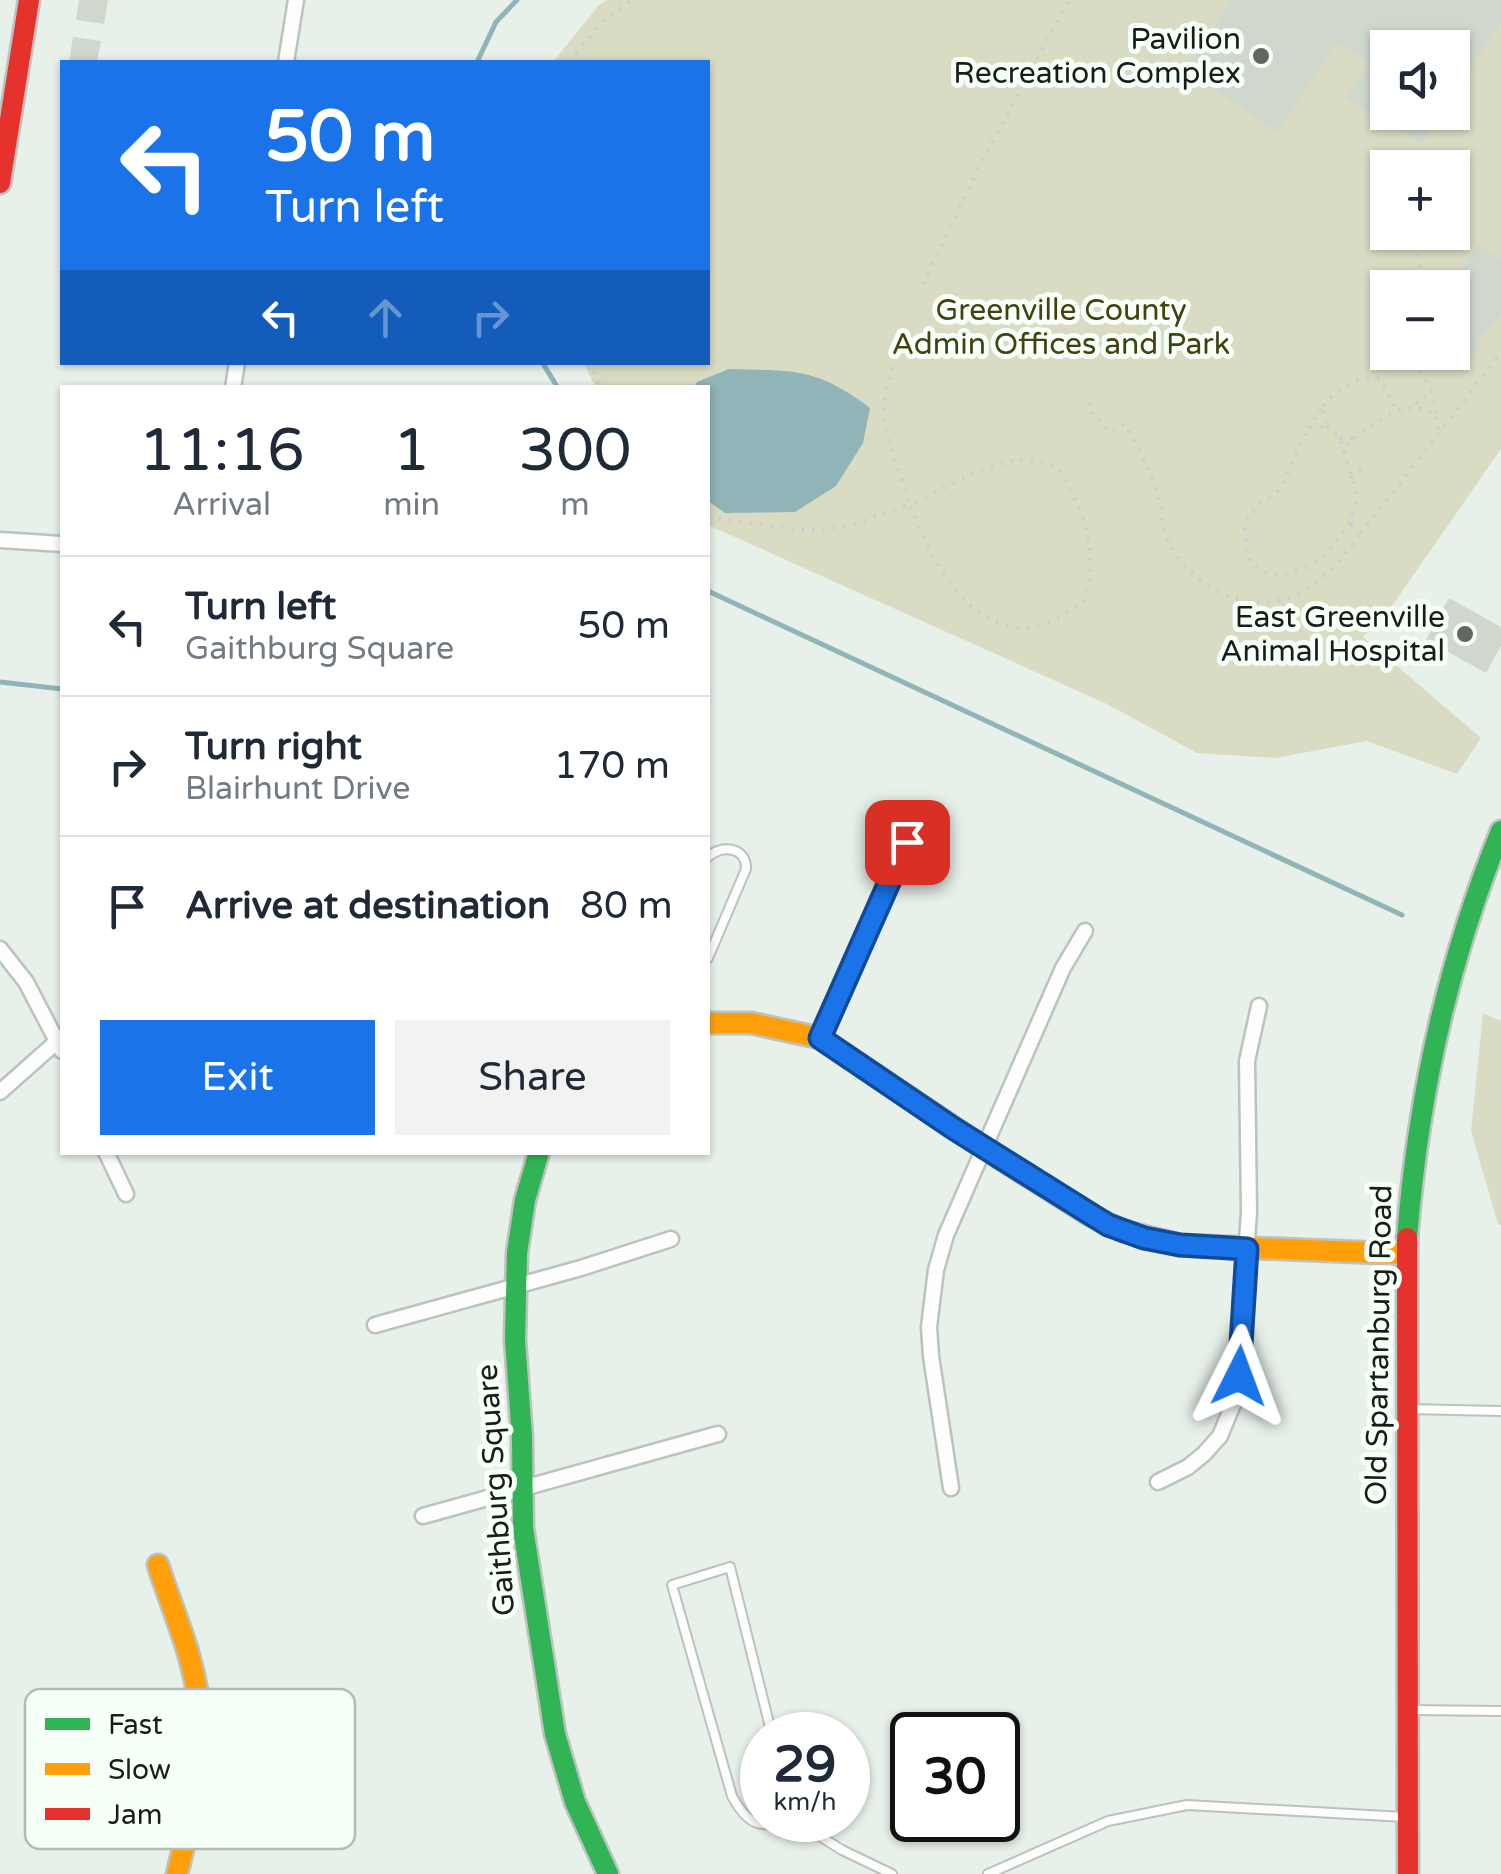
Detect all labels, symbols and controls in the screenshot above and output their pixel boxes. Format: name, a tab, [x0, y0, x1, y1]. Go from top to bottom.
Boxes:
place label: Pavilion Recreation Complex	[953, 21, 1241, 92]
map controls	[1370, 30, 1470, 370]
button: sound	[1370, 30, 1470, 130]
marker: Pavilion Recreation Complex	[1250, 45, 1272, 67]
text: 50 m	[265, 96, 435, 180]
icon: left	[100, 100, 230, 230]
button: +	[1370, 150, 1470, 250]
text: Turn left	[265, 181, 444, 235]
button: −	[1370, 270, 1470, 370]
icon: left	[253, 290, 308, 345]
icon: ahead	[358, 290, 413, 345]
icon: right	[463, 290, 518, 345]
park label: Greenville County Admin Offices and Park	[892, 292, 1230, 363]
text: 11:16	[138, 415, 305, 487]
text: 1	[393, 415, 430, 487]
text: 300	[518, 415, 632, 487]
text: Arrival	[172, 486, 271, 524]
text: min	[383, 486, 440, 524]
text: m	[560, 486, 590, 524]
text: Turn left	[185, 584, 336, 630]
icon: left	[100, 599, 155, 654]
place label: East Greenville Animal Hospital	[1220, 599, 1445, 670]
text: 50 m	[578, 603, 670, 649]
marker: East Greenville Animal Hospital	[1454, 623, 1476, 645]
text: Gaithburg Square	[185, 630, 454, 668]
text: Turn right	[185, 724, 362, 770]
icon: right	[100, 739, 155, 794]
text: 170 m	[554, 743, 670, 789]
text: Blairhunt Drive	[185, 770, 410, 808]
pin	[865, 800, 950, 885]
icon: arrive	[880, 815, 935, 870]
icon: arrive	[100, 879, 155, 934]
text: Arrive at destination	[185, 883, 550, 929]
text: 80 m	[580, 883, 673, 929]
button: Exit	[100, 1020, 375, 1135]
button: Share	[395, 1020, 670, 1135]
street label: Old Spartanburg Road	[1358, 1184, 1400, 1506]
position arrow	[1187, 1324, 1291, 1428]
street label: Gaithburg Square	[469, 1363, 523, 1617]
legend	[25, 1689, 355, 1849]
text: Fast	[108, 1708, 163, 1742]
speed limit sign: 30	[890, 1712, 1020, 1842]
text: 29	[774, 1735, 836, 1795]
text: Slow	[108, 1753, 171, 1787]
text: km/h	[774, 1787, 836, 1817]
text: Jam	[108, 1798, 163, 1832]

